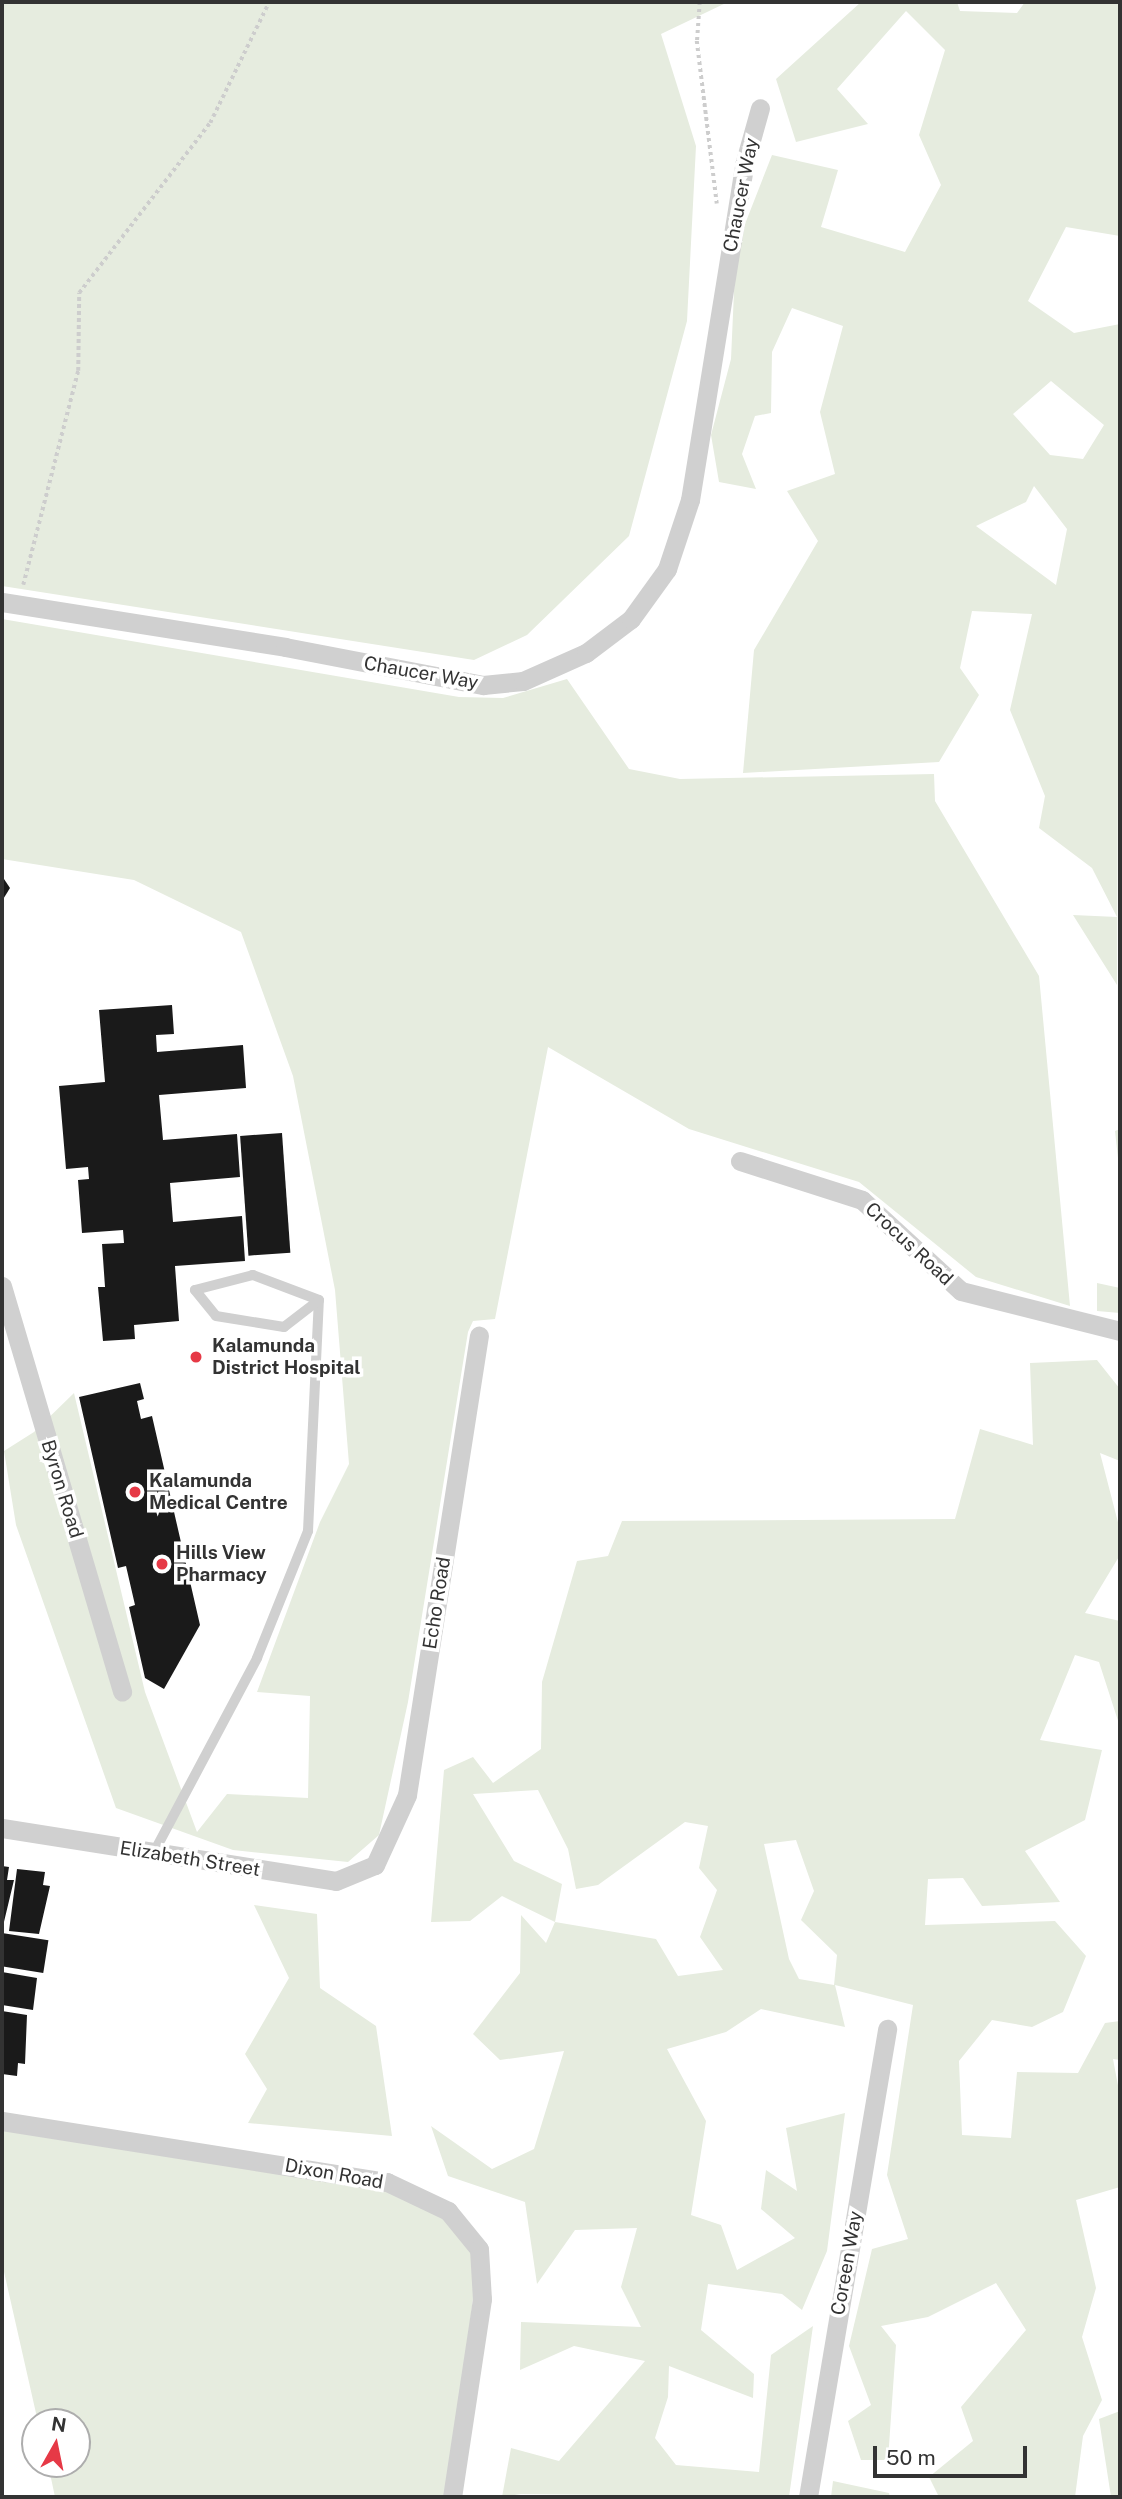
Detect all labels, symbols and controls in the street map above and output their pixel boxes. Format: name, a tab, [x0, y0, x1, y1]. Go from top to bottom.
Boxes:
street label: Chaucer Way	[719, 136, 763, 254]
street label: Chaucer Way	[362, 652, 480, 694]
street label: Crocus Road	[860, 1198, 958, 1290]
place label: Kalamunda District Hospital	[212, 1335, 361, 1379]
marker: Kalamunda District Hospital	[186, 1347, 206, 1367]
street label: Byron Road	[36, 1437, 88, 1541]
place label: Kalamunda Medical Centre	[149, 1470, 288, 1514]
marker: Kalamunda Medical Centre	[127, 1484, 143, 1500]
place label: Hills View Pharmacy	[176, 1542, 267, 1586]
street label: Echo Road	[418, 1555, 456, 1651]
marker: Hills View Pharmacy	[154, 1556, 170, 1572]
street label: Elizabeth Street	[118, 1837, 262, 1881]
street label: Dixon Road	[283, 2154, 385, 2194]
street label: Coreen Way	[827, 2209, 867, 2317]
north arrow	[21, 2408, 91, 2478]
text: N	[50, 2412, 68, 2436]
scale bar	[877, 2432, 1031, 2476]
text: 50 m	[886, 2445, 936, 2470]

